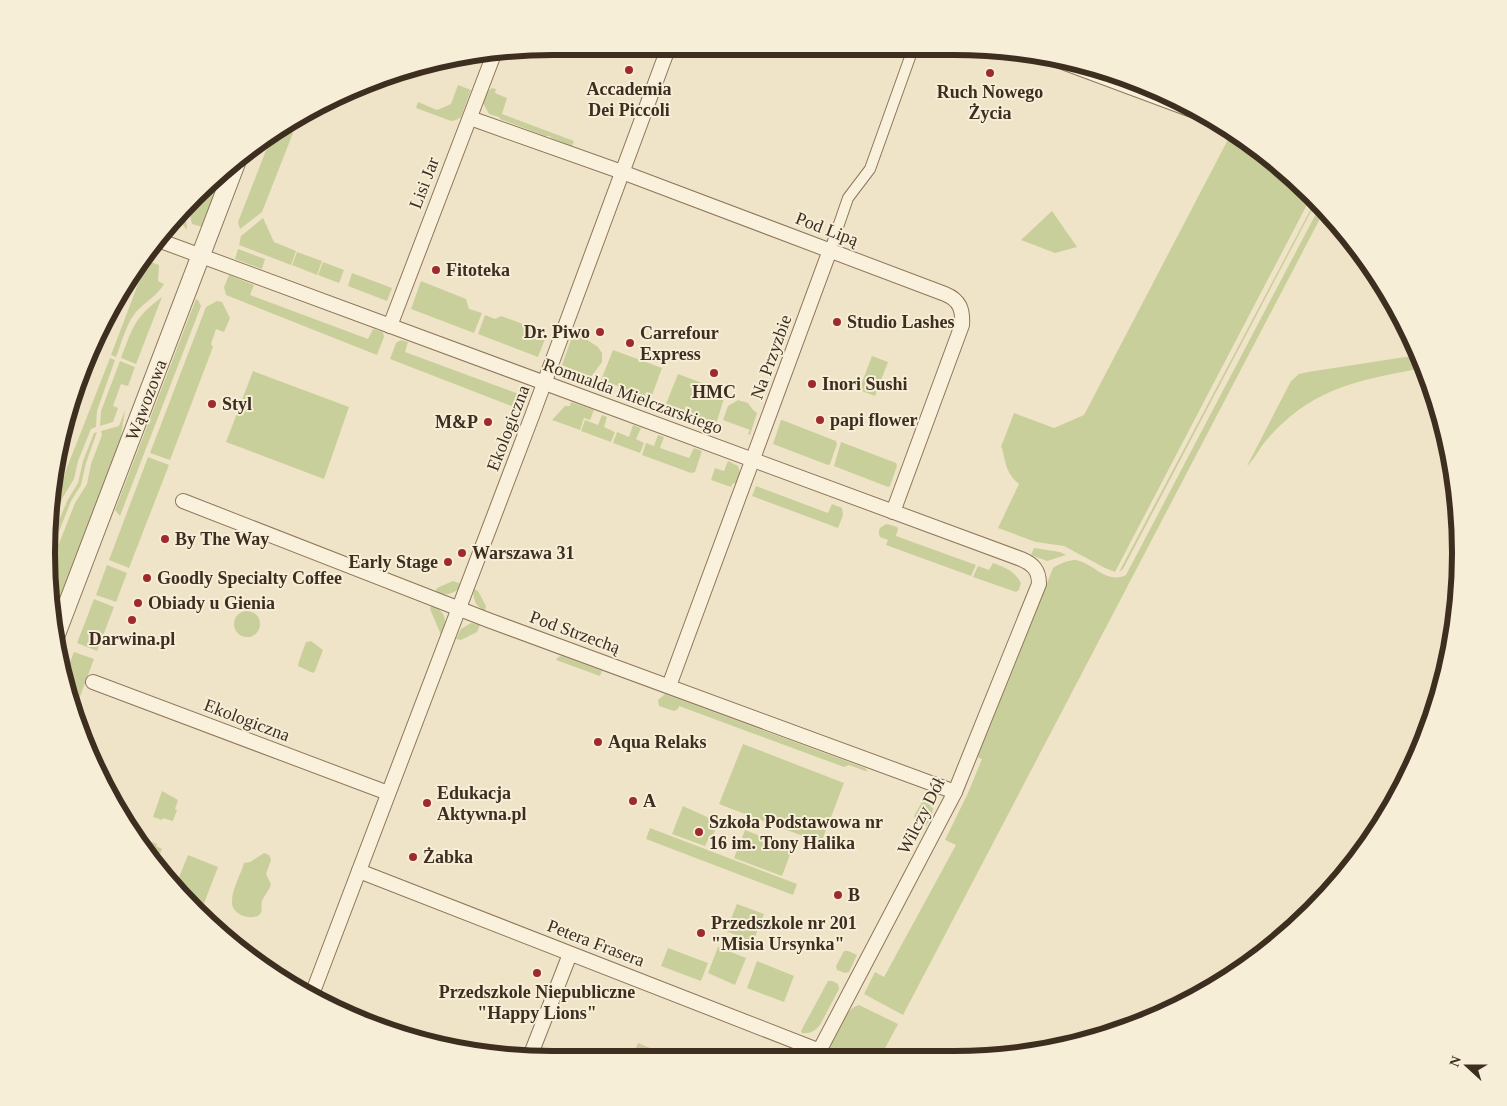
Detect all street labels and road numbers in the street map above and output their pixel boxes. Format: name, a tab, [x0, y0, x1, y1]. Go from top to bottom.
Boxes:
street label: Lisi Jar	[405, 154, 443, 212]
street label: Pod Lipą	[793, 208, 862, 250]
street label: Na Przyzbie	[746, 312, 796, 402]
street label: Romualda Mielczarskiego	[541, 354, 725, 438]
street label: Wąwozowa	[121, 357, 171, 443]
street label: Ekologiczna	[483, 382, 533, 474]
street label: Pod Strzechą	[527, 606, 624, 658]
street label: Ekologiczna	[201, 695, 293, 745]
street label: Wilczy Dół	[893, 775, 949, 857]
street label: Petera Frasera	[545, 915, 647, 971]

